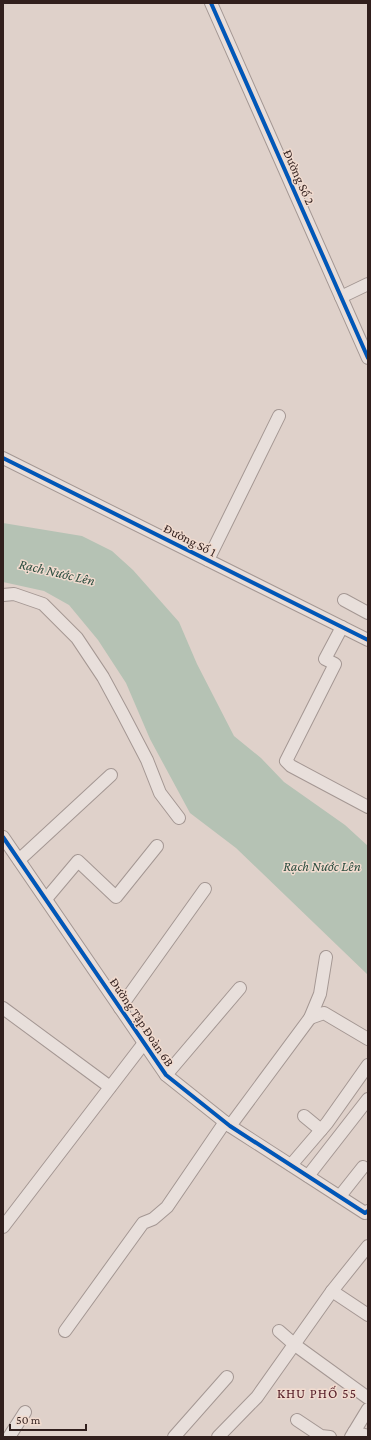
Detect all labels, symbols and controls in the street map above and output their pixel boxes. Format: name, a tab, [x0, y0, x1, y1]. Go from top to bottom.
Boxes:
street label: Đường Số 2	[280, 147, 318, 207]
street label: Đường Số 1	[161, 520, 219, 560]
water label: Rạch Nước Lên	[17, 555, 97, 589]
water label: Rạch Nước Lên	[283, 858, 361, 874]
street label: Đường Tập Đoàn 6B	[107, 975, 177, 1069]
district label: KHU PHỐ 55	[277, 1385, 357, 1401]
scale bar	[10, 1406, 86, 1432]
text: 50 m	[16, 1413, 41, 1427]

